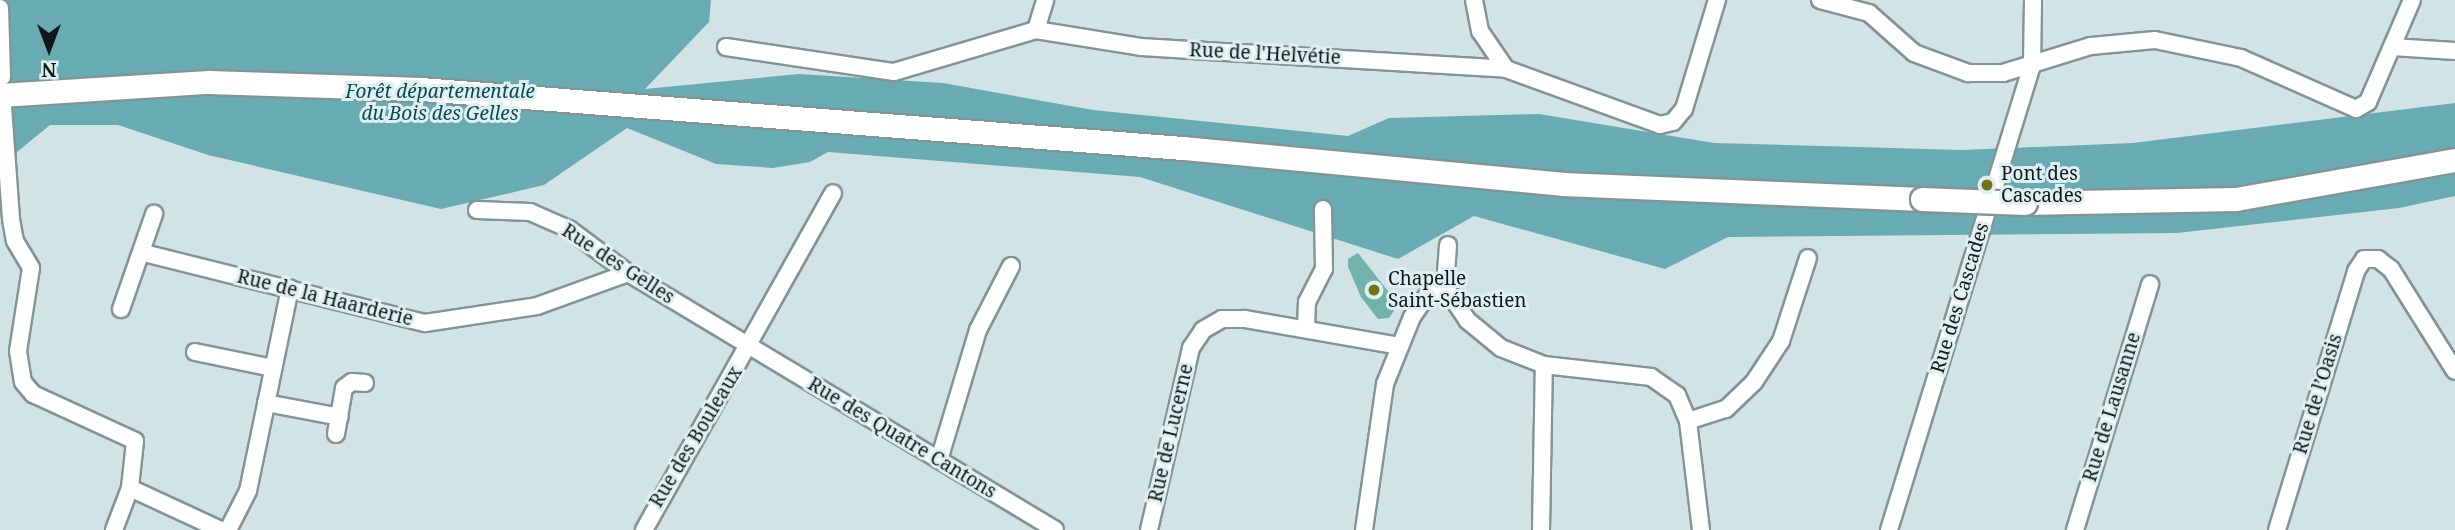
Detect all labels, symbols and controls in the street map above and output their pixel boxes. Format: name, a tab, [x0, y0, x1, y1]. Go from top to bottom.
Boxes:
north arrow	[14, 14, 84, 84]
street label: Rue de l'Helvétie	[1189, 39, 1341, 69]
text: N	[42, 57, 57, 83]
park label: Forêt départementale du Bois des Gelles	[345, 81, 535, 125]
place label: Pont des Cascades	[2001, 163, 2082, 207]
marker: Pont des Cascades	[1979, 177, 1995, 193]
street label: Rue des Gelles	[558, 219, 678, 309]
street label: Rue des Cascades	[1926, 220, 1994, 376]
street label: Rue de la Haarderie	[235, 265, 415, 331]
place label: Chapelle Saint-Sébastien	[1388, 268, 1527, 312]
marker: Chapelle Saint-Sébastien	[1366, 282, 1382, 298]
street label: Rue de Lausanne	[2078, 330, 2146, 484]
street label: Rue de l’Oasis	[2289, 331, 2347, 457]
street label: Rue des Bouleaux	[645, 362, 747, 512]
street label: Rue de Lucerne	[1144, 362, 1198, 504]
street label: Rue des Quatre Cantons	[804, 373, 1000, 503]

